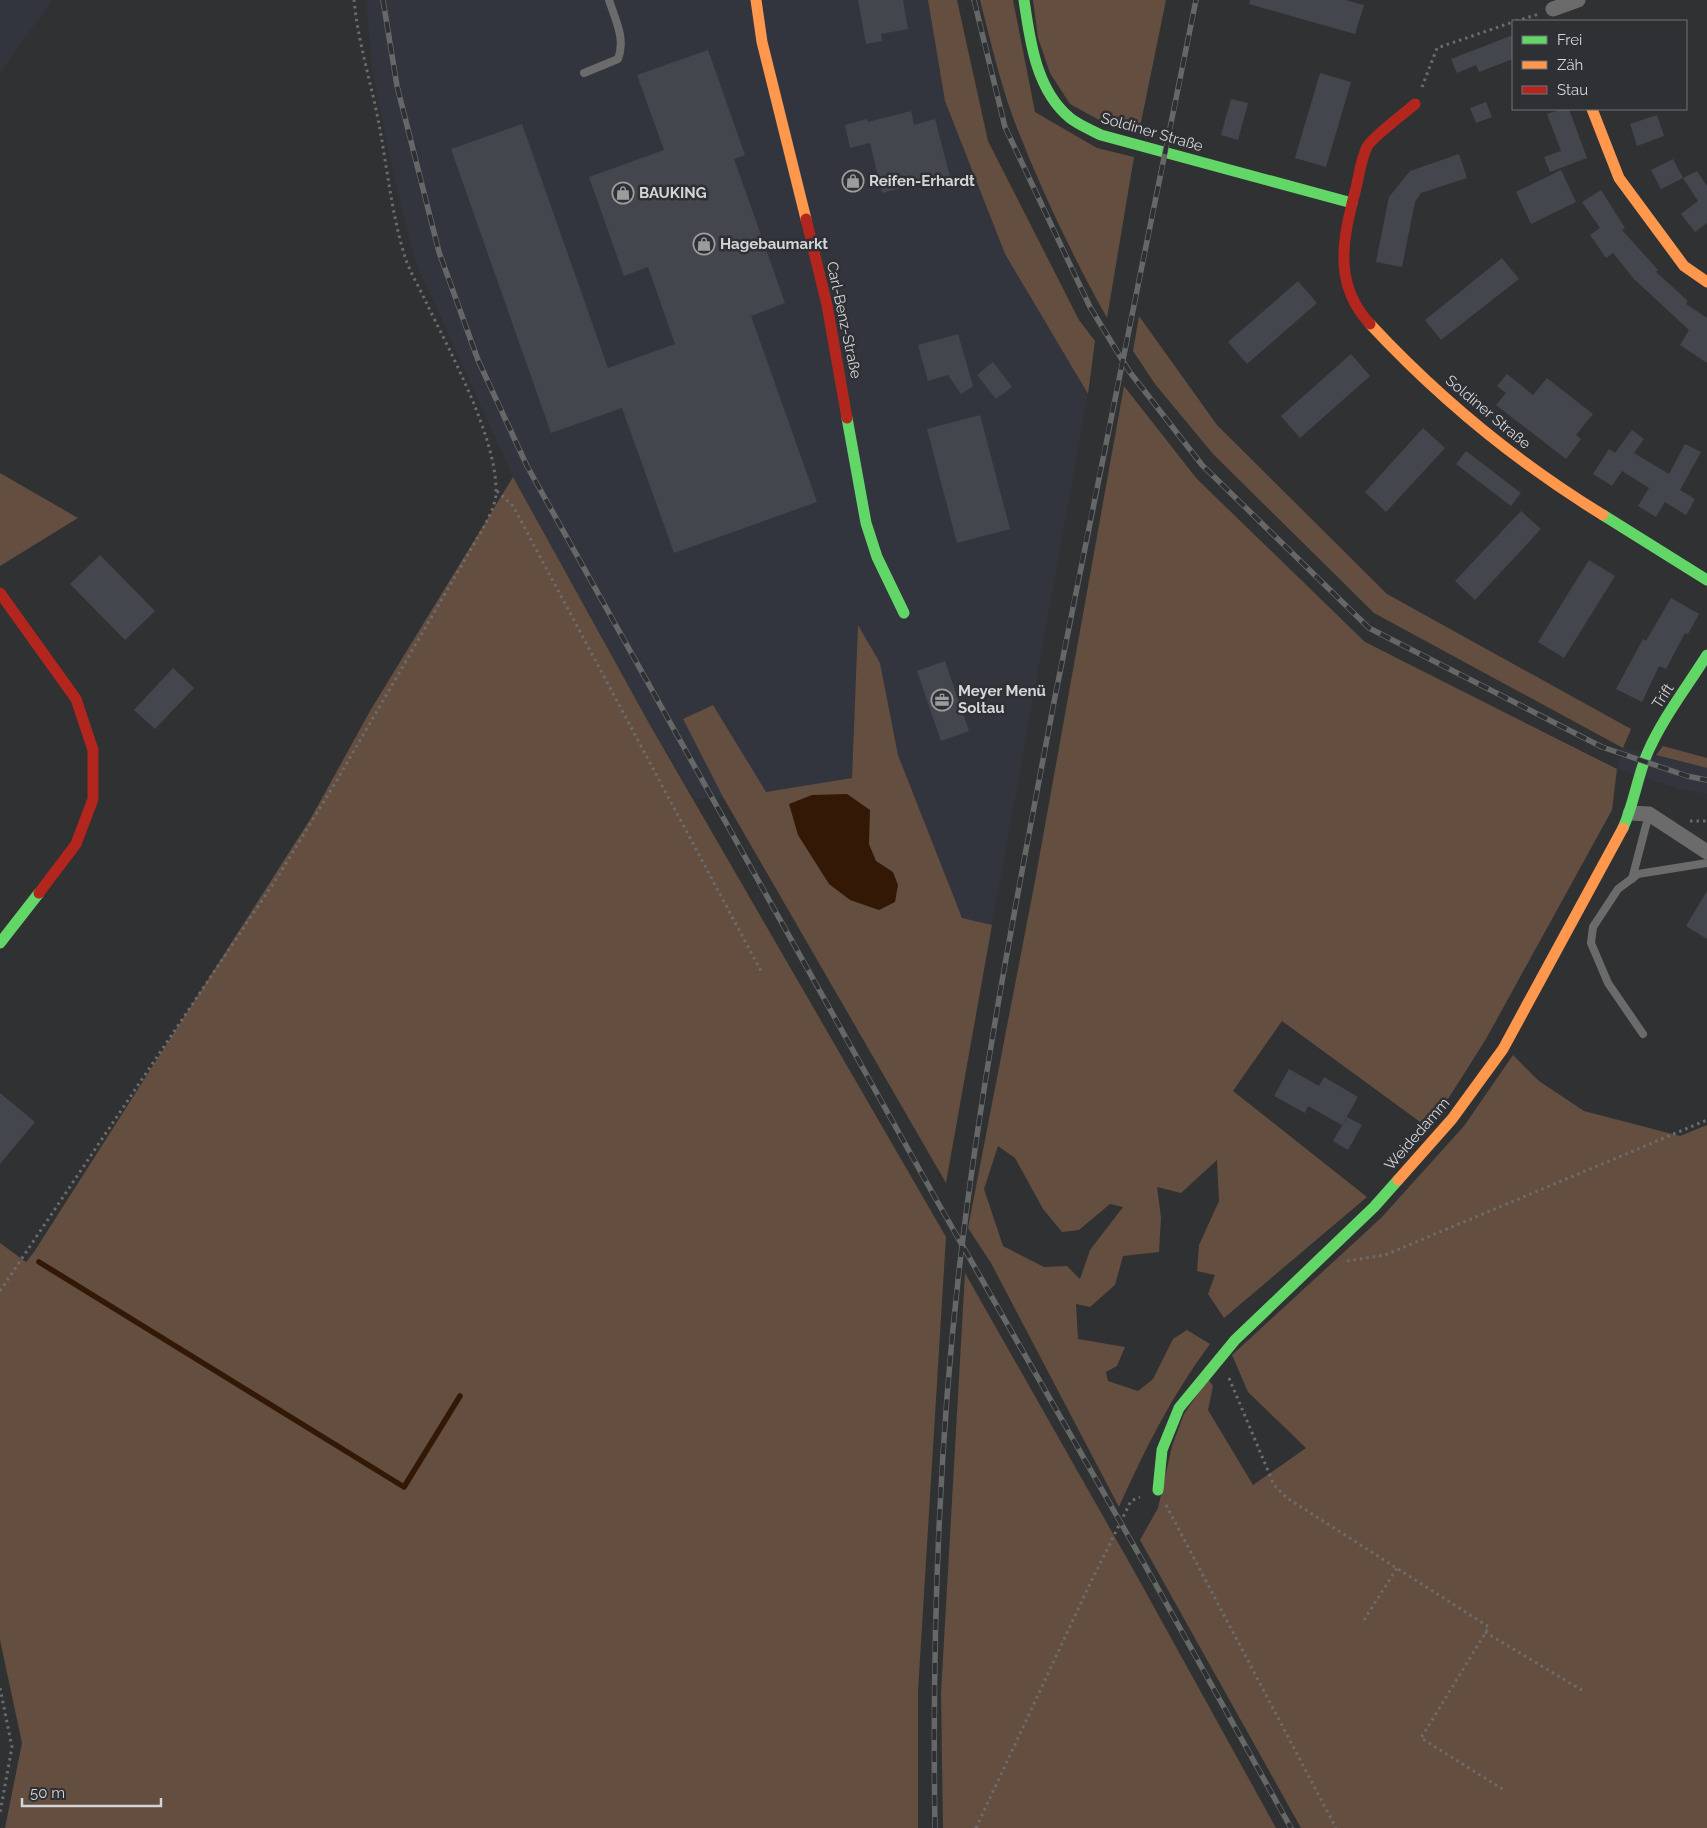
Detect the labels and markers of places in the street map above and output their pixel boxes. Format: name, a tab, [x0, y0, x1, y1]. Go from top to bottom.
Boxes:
shop icon: Reifen-Erhardt	[841, 169, 865, 193]
place label: Reifen-Erhardt	[869, 172, 975, 190]
shop icon: BAUKING	[611, 181, 635, 205]
place label: BAUKING	[639, 184, 707, 202]
shop icon: Hagebaumarkt	[692, 232, 716, 256]
place label: Hagebaumarkt	[720, 235, 828, 253]
place label: Meyer Menü Soltau	[958, 682, 1046, 717]
office icon: Meyer Menü Soltau	[930, 688, 954, 712]

